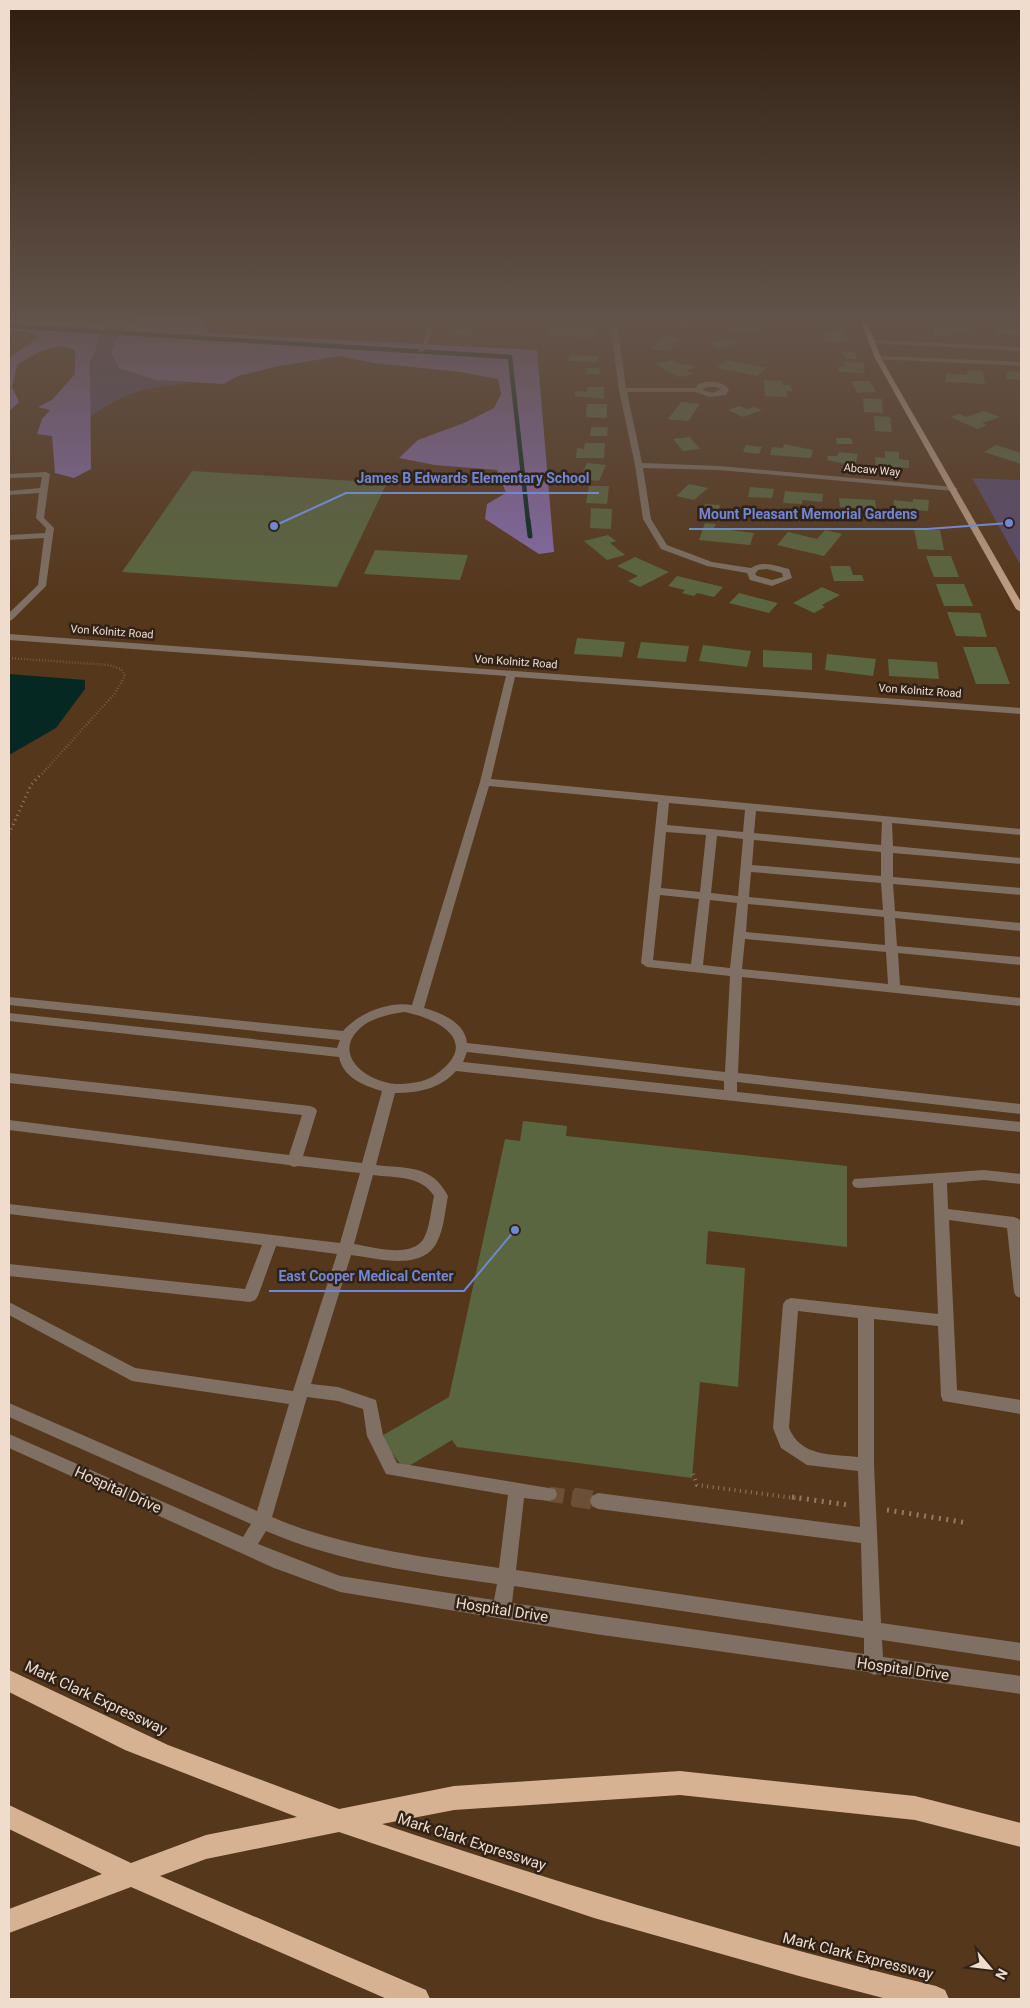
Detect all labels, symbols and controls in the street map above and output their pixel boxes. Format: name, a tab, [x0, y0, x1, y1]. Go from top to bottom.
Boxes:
street label: Abcaw Way	[843, 461, 902, 479]
callout: James B Edwards Elementary School	[346, 464, 599, 493]
text: James B Edwards Elementary School	[357, 470, 589, 486]
callout: Mount Pleasant Memorial Gardens	[689, 500, 927, 529]
text: Mount Pleasant Memorial Gardens	[699, 506, 917, 522]
street label: Von Kolnitz Road	[70, 623, 154, 641]
street label: Von Kolnitz Road	[474, 653, 558, 671]
street label: Von Kolnitz Road	[878, 682, 962, 700]
callout: East Cooper Medical Center	[269, 1262, 464, 1291]
text: East Cooper Medical Center	[278, 1268, 454, 1284]
street label: Hospital Drive	[72, 1463, 164, 1517]
street label: Hospital Drive	[455, 1594, 549, 1626]
street label: Hospital Drive	[856, 1654, 950, 1684]
street label: Mark Clark Expressway	[22, 1657, 170, 1739]
street label: Mark Clark Expressway	[396, 1810, 548, 1874]
street label: Mark Clark Expressway	[781, 1929, 935, 1983]
north arrow	[965, 1943, 1015, 1993]
text: N	[992, 1966, 1011, 1982]

